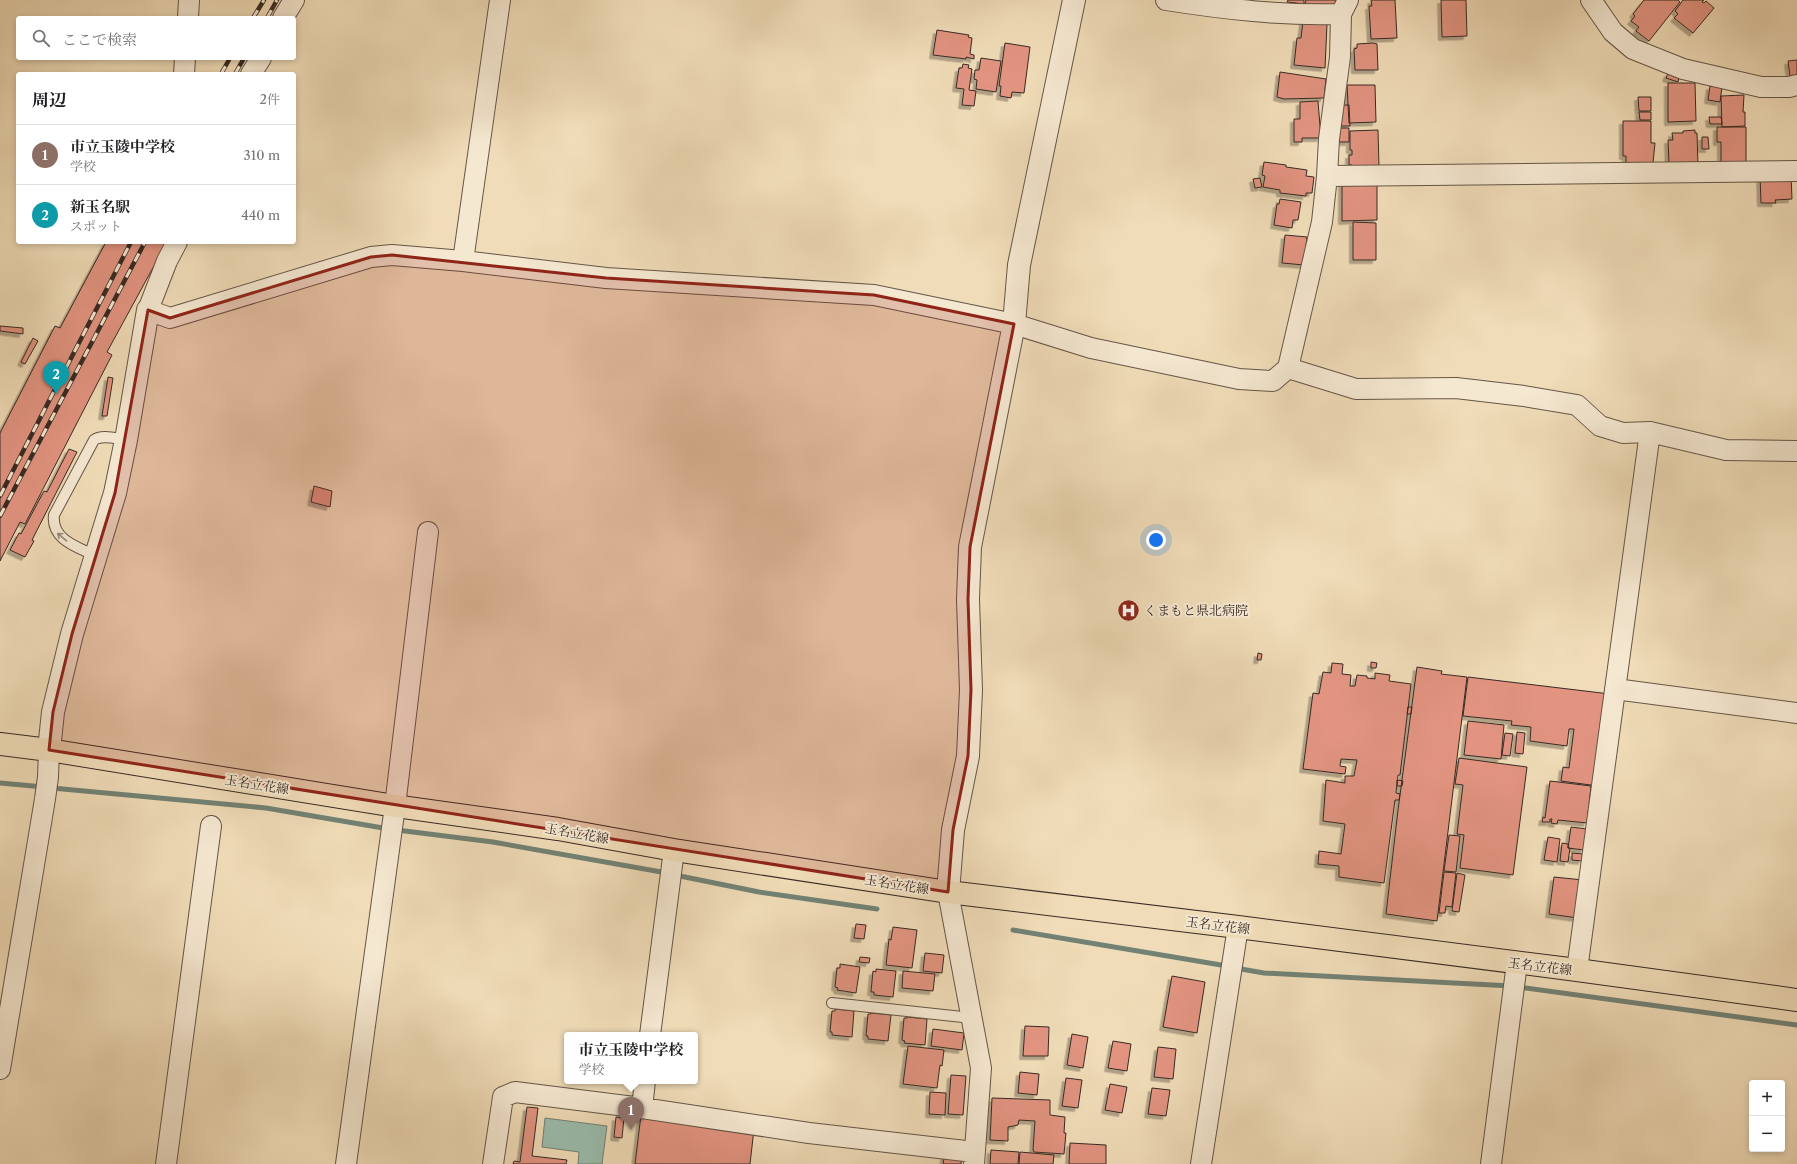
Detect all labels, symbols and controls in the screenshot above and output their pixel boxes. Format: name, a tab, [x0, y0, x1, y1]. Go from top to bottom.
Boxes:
search box	[16, 16, 296, 60]
icon: search	[30, 27, 52, 49]
text: ここで検索	[62, 30, 137, 49]
text: 周辺	[32, 90, 66, 110]
text: 2件	[260, 91, 280, 107]
text: 市立玉陵中学校	[70, 137, 175, 156]
text: 1	[42, 147, 48, 163]
text: 310 m	[244, 147, 280, 163]
text: 学校	[70, 158, 96, 174]
text: 新玉名駅	[70, 197, 130, 216]
text: 2	[41, 207, 49, 223]
text: 440 m	[241, 207, 280, 223]
text: スポット	[70, 218, 122, 234]
pin: 2	[43, 361, 69, 394]
your location	[1146, 530, 1166, 550]
one-way arrow	[57, 533, 68, 541]
hospital icon: くまもと県北病院	[1115, 597, 1141, 623]
place label: くまもと県北病院	[1144, 602, 1248, 618]
street label: 玉名立花線	[224, 771, 290, 797]
street label: 玉名立花線	[544, 819, 610, 847]
street label: 玉名立花線	[864, 871, 930, 897]
street label: 玉名立花線	[1185, 913, 1251, 937]
street label: 玉名立花線	[1507, 954, 1573, 978]
popup	[564, 1032, 698, 1084]
text: 市立玉陵中学校	[578, 1040, 684, 1059]
text: 学校	[578, 1061, 605, 1077]
map controls	[1749, 1080, 1785, 1152]
button: +	[1749, 1080, 1785, 1116]
pin: 1	[618, 1097, 644, 1130]
button: −	[1749, 1116, 1785, 1152]

